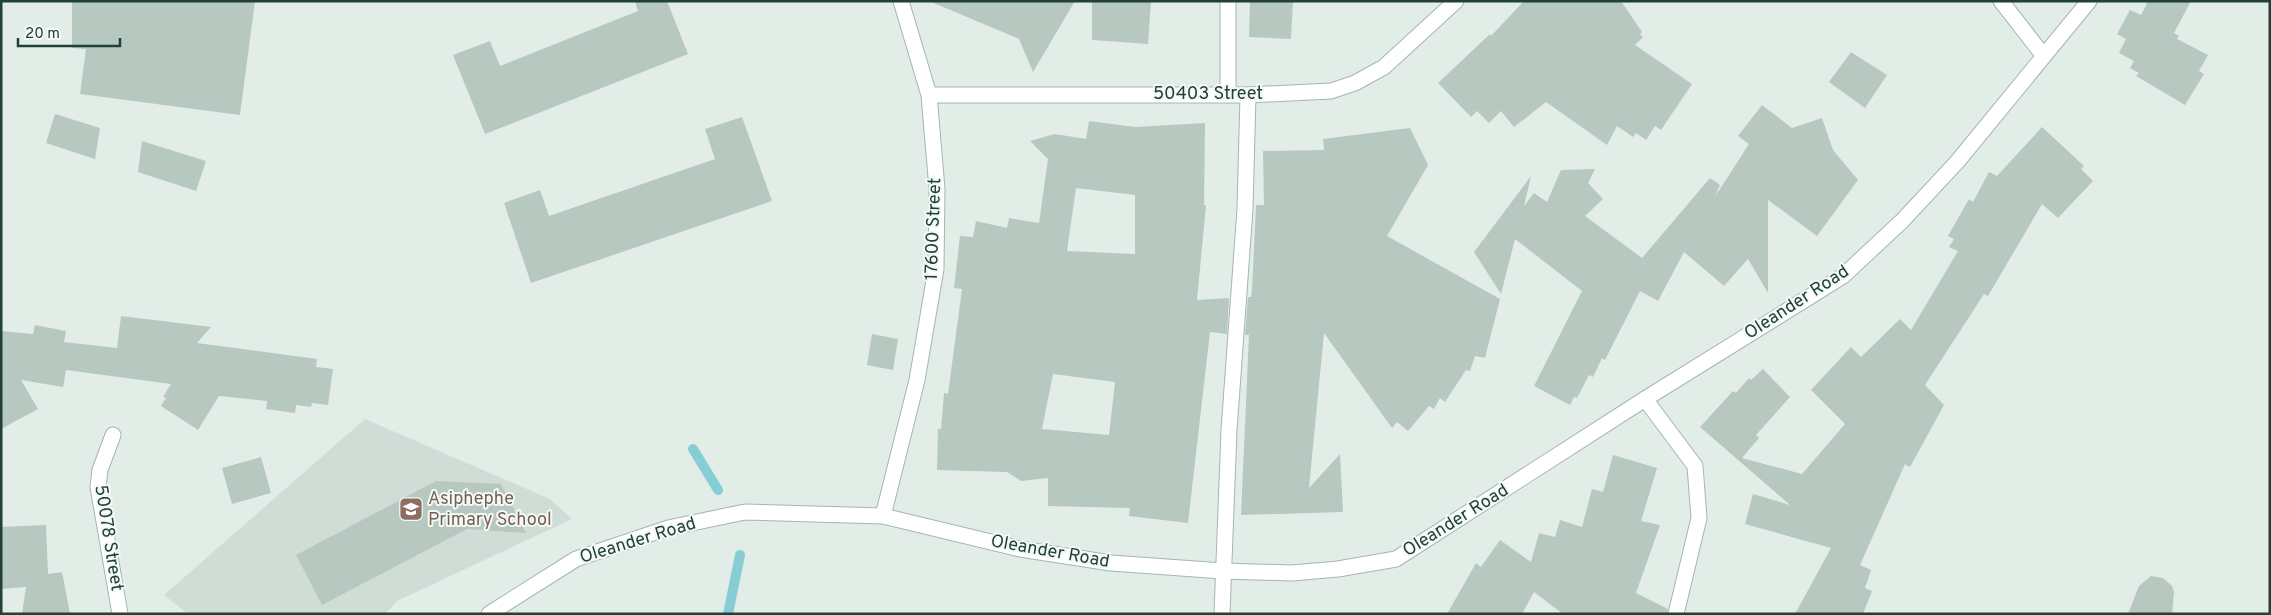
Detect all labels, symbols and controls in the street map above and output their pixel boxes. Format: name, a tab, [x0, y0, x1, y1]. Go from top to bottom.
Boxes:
scale bar	[18, 15, 120, 47]
text: 20 m	[25, 25, 60, 44]
street label: 50403 Street	[1153, 83, 1263, 106]
street label: 17600 Street	[921, 177, 947, 281]
street label: Oleander Road	[1740, 261, 1854, 345]
street label: Oleander Road	[1399, 479, 1513, 563]
street label: 50078 Street	[88, 483, 128, 593]
place label: Asiphephe Primary School	[428, 488, 552, 532]
school or university icon: Asiphephe Primary School	[398, 496, 424, 522]
street label: Oleander Road	[577, 512, 699, 570]
street label: Oleander Road	[989, 530, 1111, 574]

